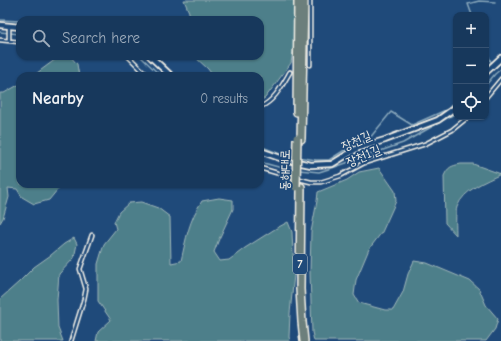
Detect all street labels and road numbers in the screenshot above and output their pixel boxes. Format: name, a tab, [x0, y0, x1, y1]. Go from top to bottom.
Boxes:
street label: 장천길	[339, 127, 374, 154]
street label: 장천1길	[343, 141, 383, 170]
street label: 동해대로	[277, 149, 292, 191]
road number: 7	[293, 254, 307, 274]

